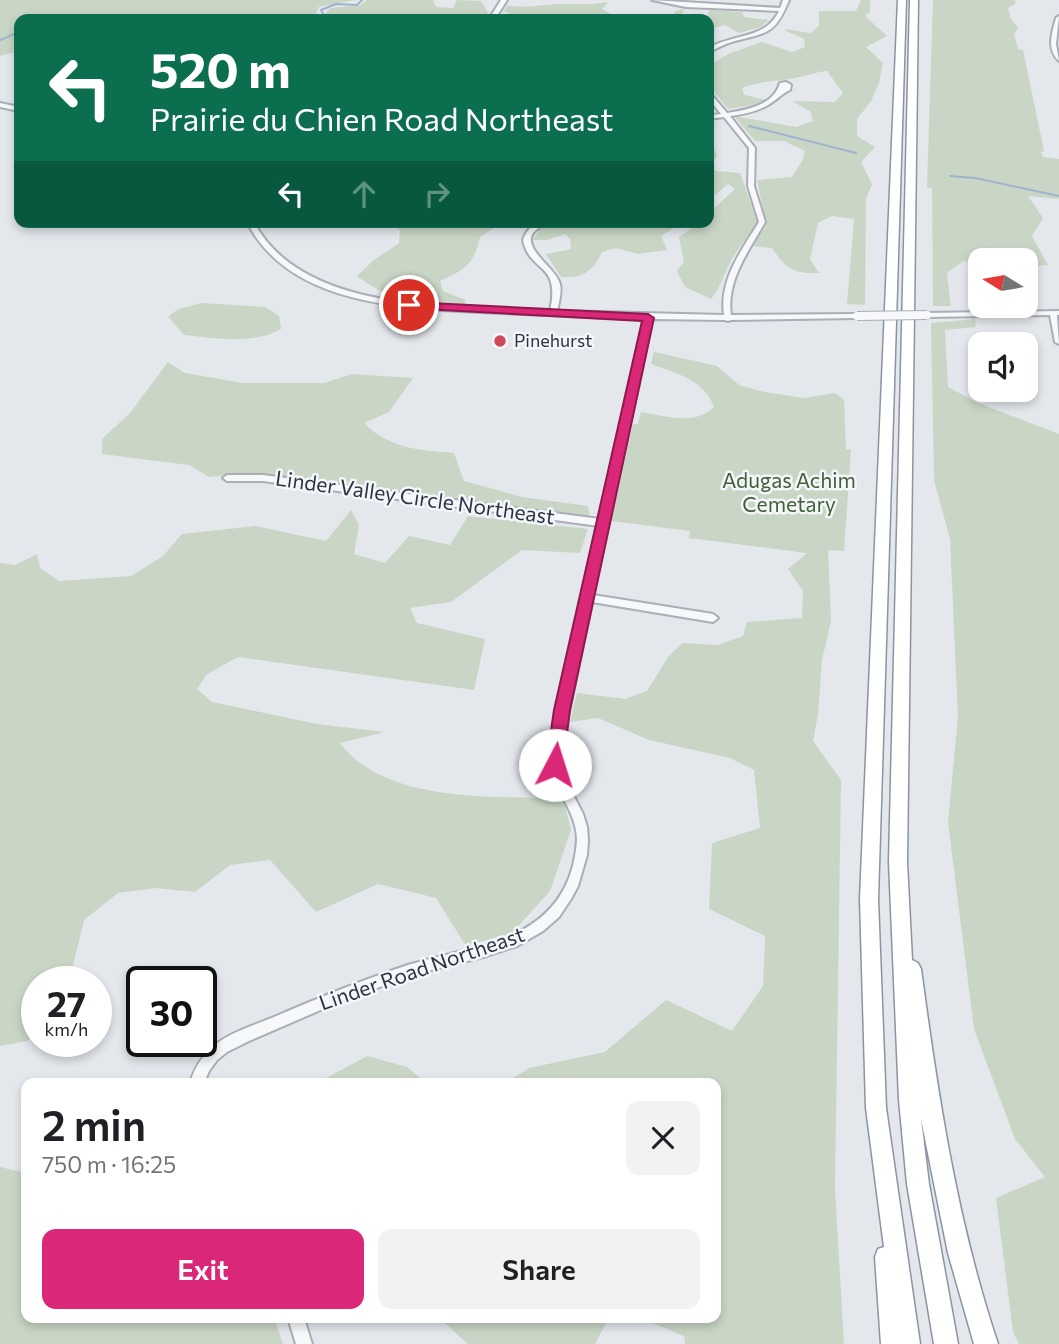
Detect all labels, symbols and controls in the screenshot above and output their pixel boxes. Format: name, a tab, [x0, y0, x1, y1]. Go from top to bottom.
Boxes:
text: 520 m	[150, 38, 291, 98]
icon: left	[35, 42, 126, 133]
text: Prairie du Chien Road Northeast	[150, 98, 613, 138]
icon: left	[272, 175, 310, 213]
icon: ahead	[345, 175, 383, 213]
icon: right	[418, 175, 456, 213]
north arrow	[968, 248, 1038, 318]
map controls	[968, 248, 1038, 402]
pin	[379, 275, 439, 335]
icon: arrive	[390, 286, 428, 324]
place label: Pinehurst	[514, 329, 593, 351]
button: sound	[968, 332, 1038, 402]
marker: Pinehurst	[492, 333, 508, 349]
street label: Linder Valley Circle Northeast	[274, 465, 557, 529]
park label: Adugas Achim Cemetary	[722, 467, 856, 516]
position arrow	[518, 728, 592, 802]
street label: Linder Road Northeast	[315, 921, 528, 1015]
speed limit sign: 30	[126, 966, 217, 1057]
text: 27	[47, 981, 86, 1024]
text: km/h	[45, 1018, 88, 1040]
text: 2 min	[42, 1098, 146, 1150]
button: close	[626, 1101, 700, 1175]
text: 750 m · 16:25	[42, 1150, 176, 1178]
button: Exit	[42, 1229, 364, 1309]
button: Share	[378, 1229, 700, 1309]

